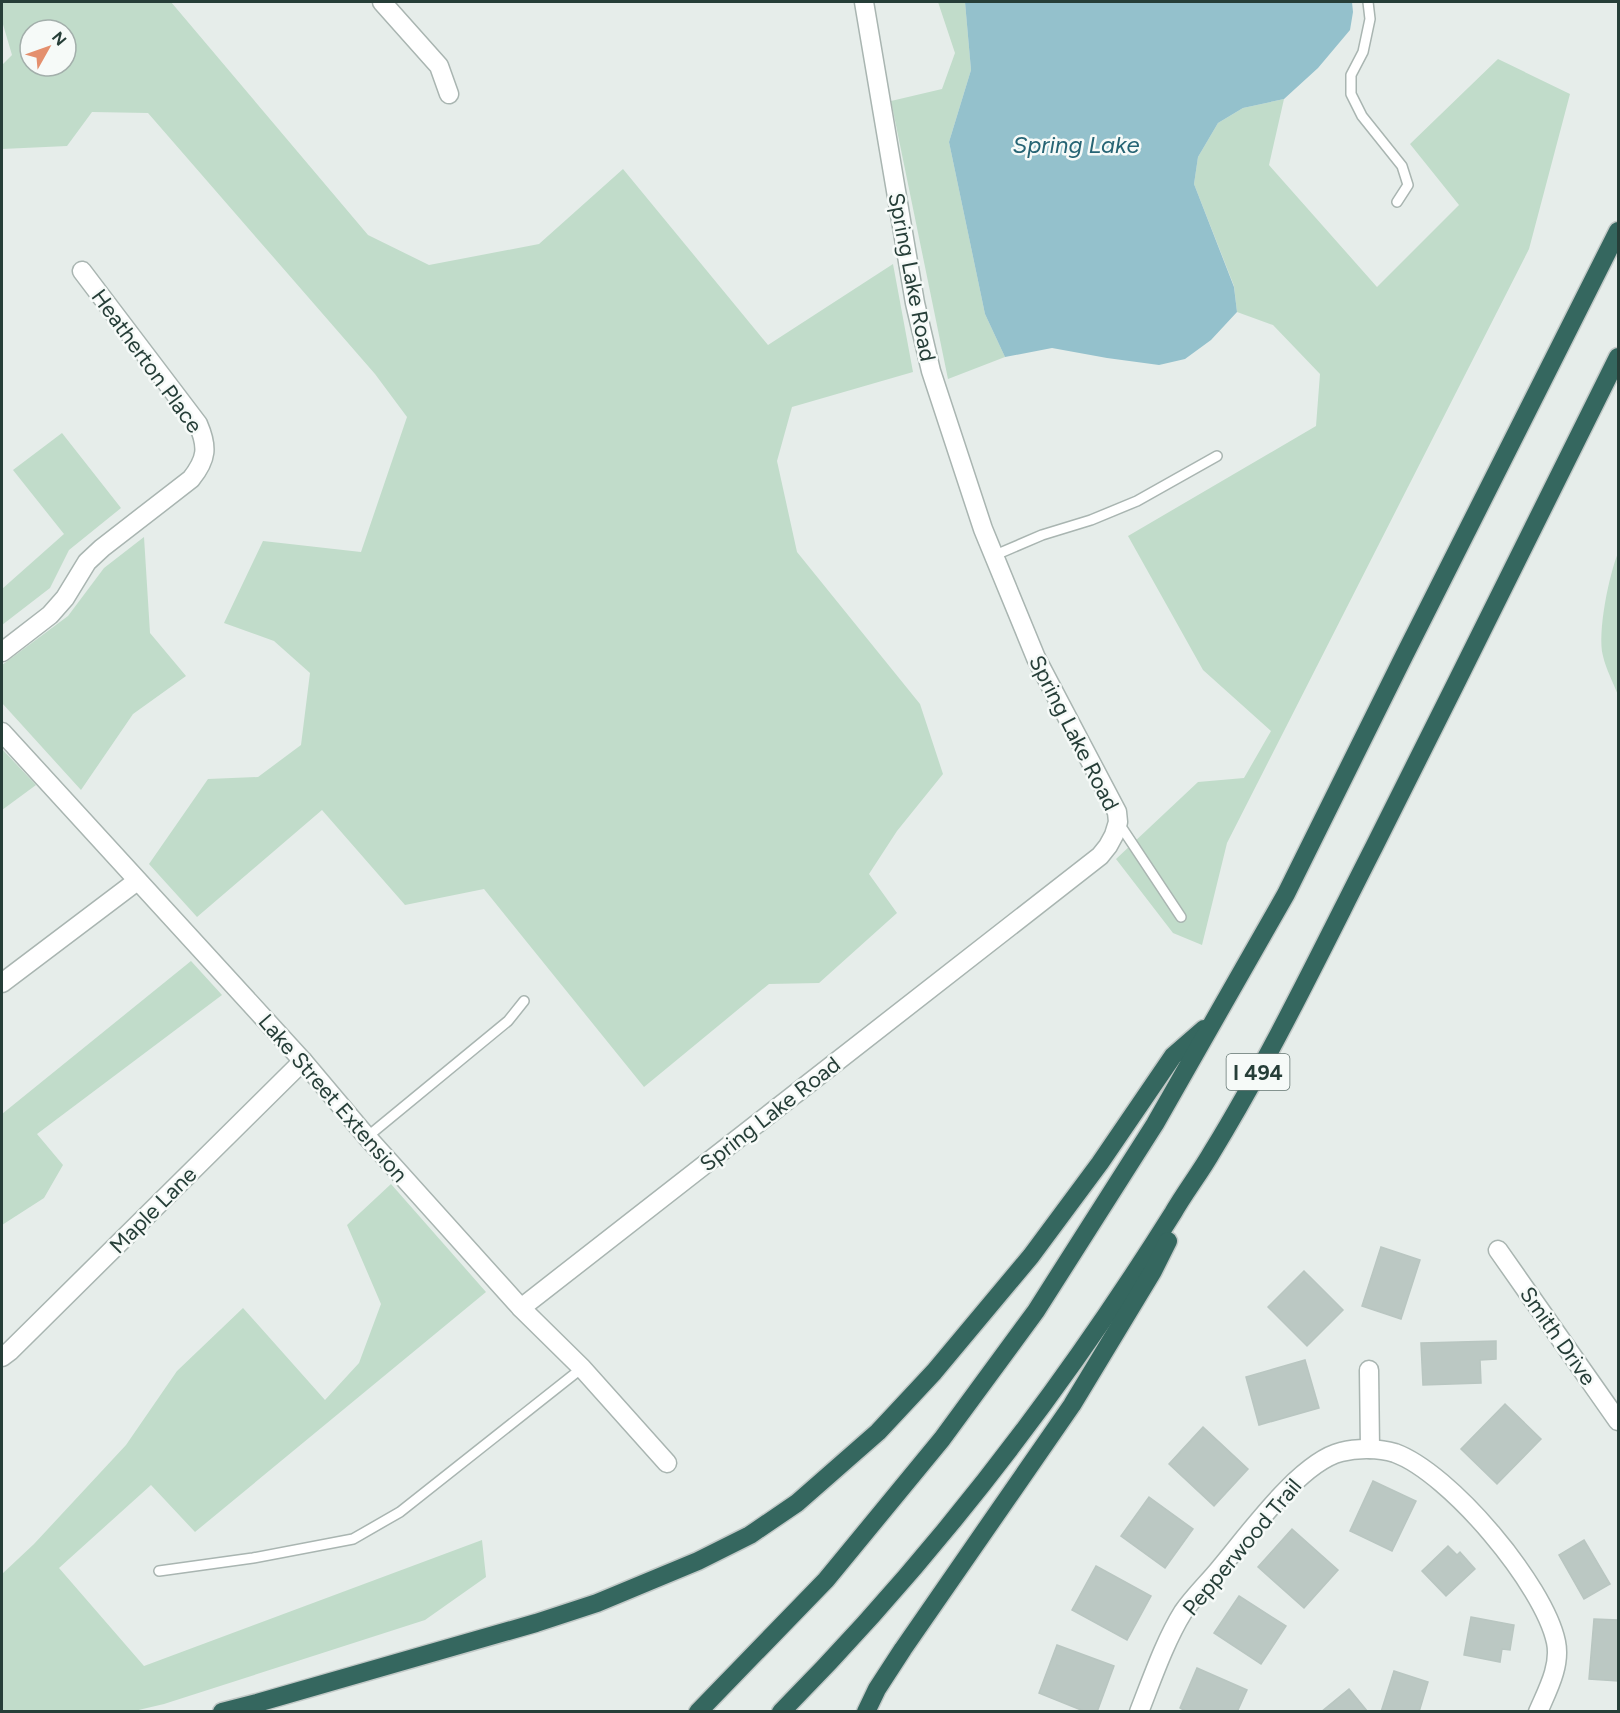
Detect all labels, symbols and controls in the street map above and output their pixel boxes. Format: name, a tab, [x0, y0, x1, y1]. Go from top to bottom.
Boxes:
north arrow	[18, 18, 78, 78]
text: N	[48, 28, 70, 50]
water label: Spring Lake	[1012, 130, 1140, 159]
street label: Spring Lake Road	[882, 191, 942, 363]
street label: Heatherton Place	[86, 284, 208, 438]
street label: Spring Lake Road	[1023, 651, 1125, 815]
street label: Lake Street Extension	[253, 1008, 413, 1188]
street label: Spring Lake Road	[694, 1051, 846, 1177]
road number: I 494	[1226, 1054, 1290, 1090]
street label: Maple Lane	[104, 1161, 202, 1259]
street label: Smith Drive	[1514, 1281, 1602, 1391]
street label: Pepperwood Trail	[1177, 1473, 1307, 1621]

